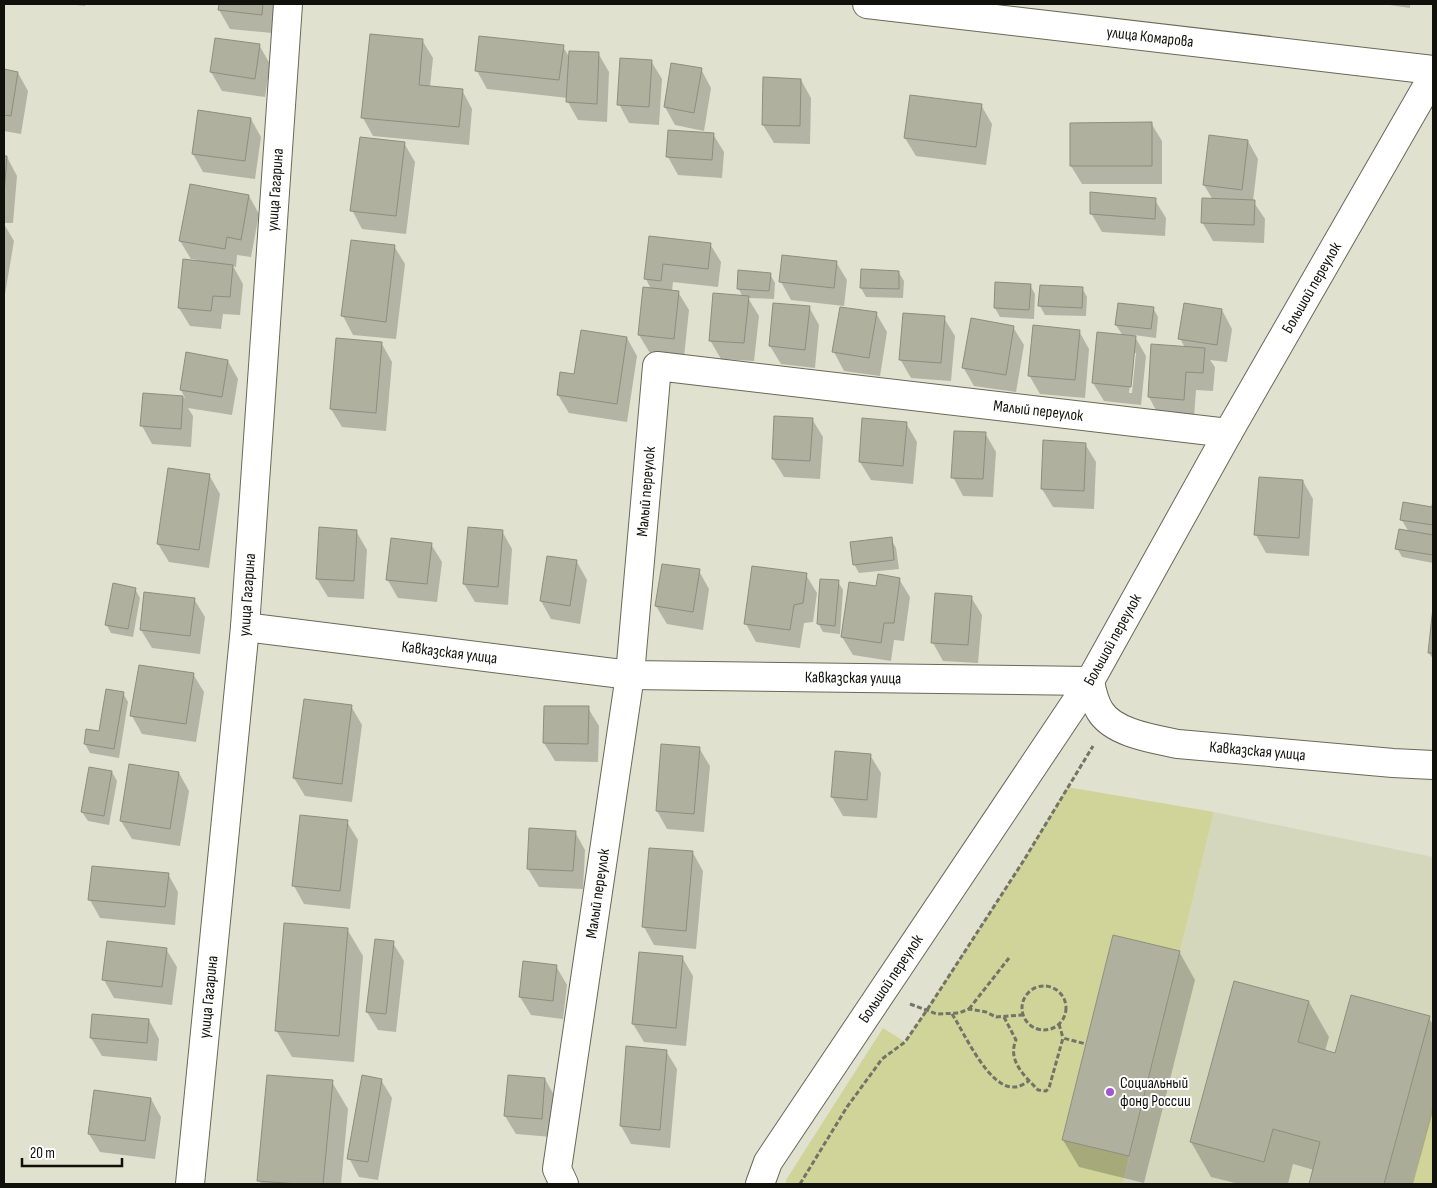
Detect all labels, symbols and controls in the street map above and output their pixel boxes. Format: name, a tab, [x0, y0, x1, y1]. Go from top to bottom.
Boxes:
street label: улица Комарова	[1105, 22, 1195, 52]
street label: улица Гагарина	[263, 148, 288, 232]
street label: Большой переулок	[1278, 238, 1346, 337]
street label: Малый переулок	[992, 396, 1085, 426]
street label: Малый переулок	[633, 445, 660, 537]
street label: улица Гагарина	[235, 553, 260, 637]
street label: Большой переулок	[1080, 590, 1147, 689]
street label: Кавказская улица	[400, 637, 499, 668]
street label: Кавказская улица	[805, 668, 901, 688]
street label: Кавказская улица	[1209, 737, 1306, 765]
street label: Малый переулок	[582, 847, 614, 940]
street label: Большой переулок	[854, 930, 928, 1026]
street label: улица Гагарина	[195, 955, 222, 1039]
place label: Социальный фонд России	[1120, 1074, 1191, 1111]
marker: Социальный фонд России	[1104, 1086, 1116, 1098]
scale bar	[22, 1136, 122, 1168]
text: 20 m	[30, 1144, 55, 1163]

